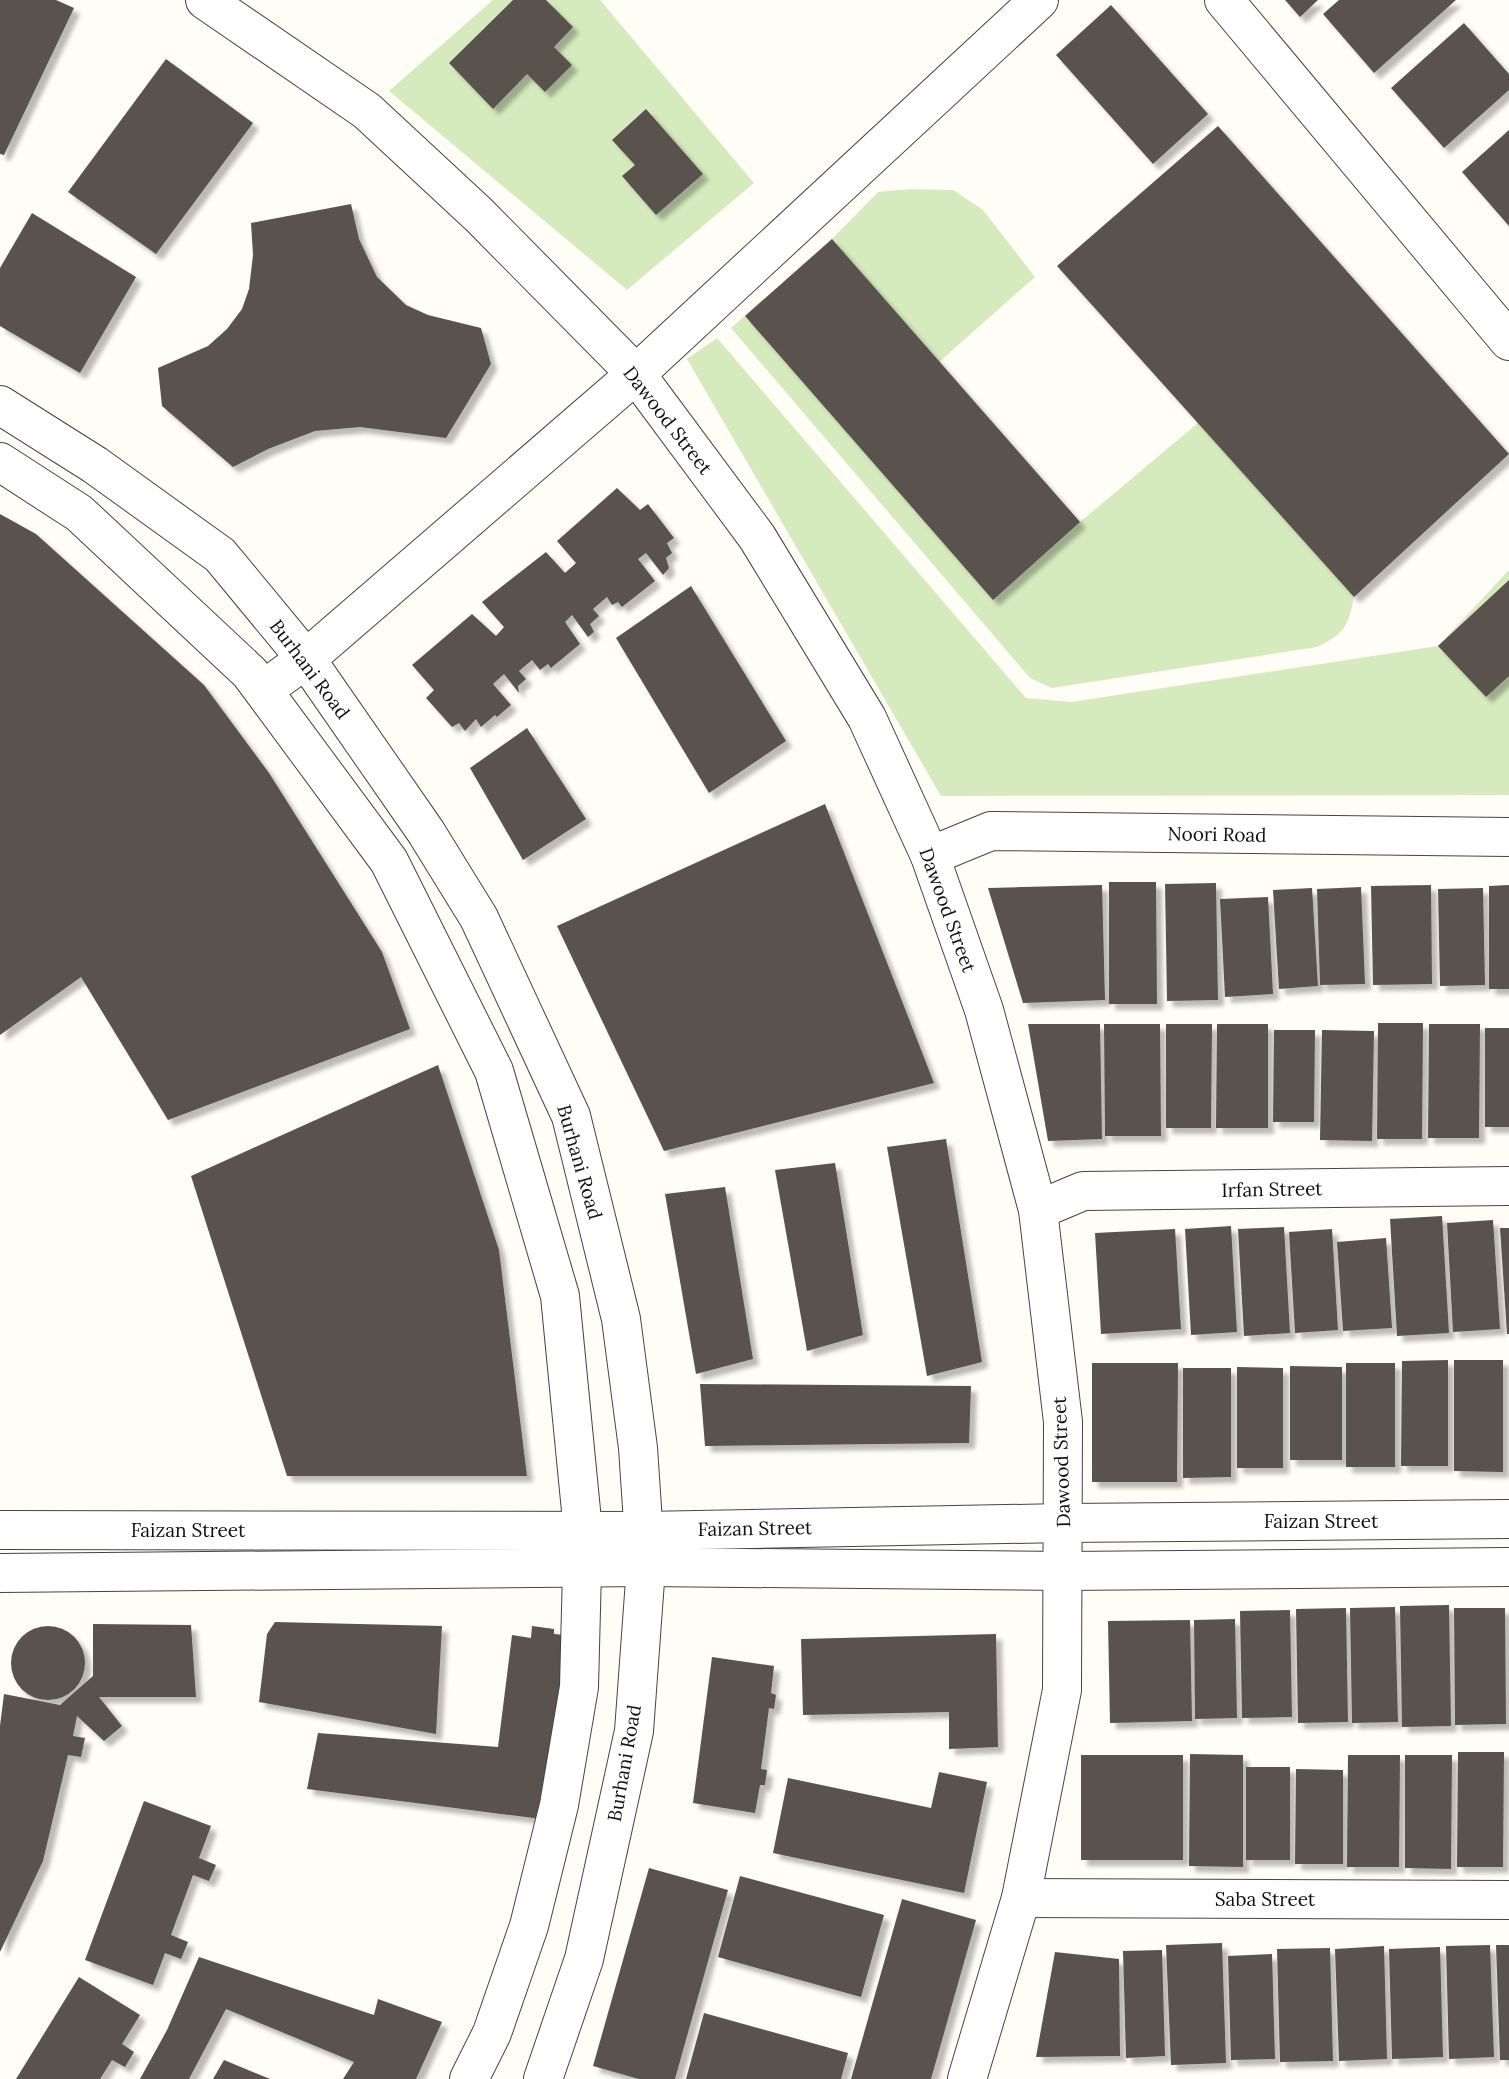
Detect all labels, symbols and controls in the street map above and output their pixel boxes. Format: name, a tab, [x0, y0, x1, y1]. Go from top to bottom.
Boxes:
street label: Dawood Street	[618, 361, 718, 480]
street label: Burhani Road	[265, 615, 355, 723]
street label: Noori Road	[1167, 821, 1267, 847]
street label: Dawood Street	[914, 844, 982, 976]
street label: Burhani Road	[552, 1102, 608, 1222]
street label: Irfan Street	[1221, 1176, 1323, 1202]
street label: Dawood Street	[1047, 1395, 1075, 1528]
street label: Faizan Street	[1264, 1509, 1379, 1533]
street label: Faizan Street	[697, 1515, 813, 1541]
street label: Faizan Street	[131, 1518, 246, 1542]
street label: Burhani Road	[602, 1703, 646, 1823]
street label: Saba Street	[1215, 1887, 1316, 1911]

